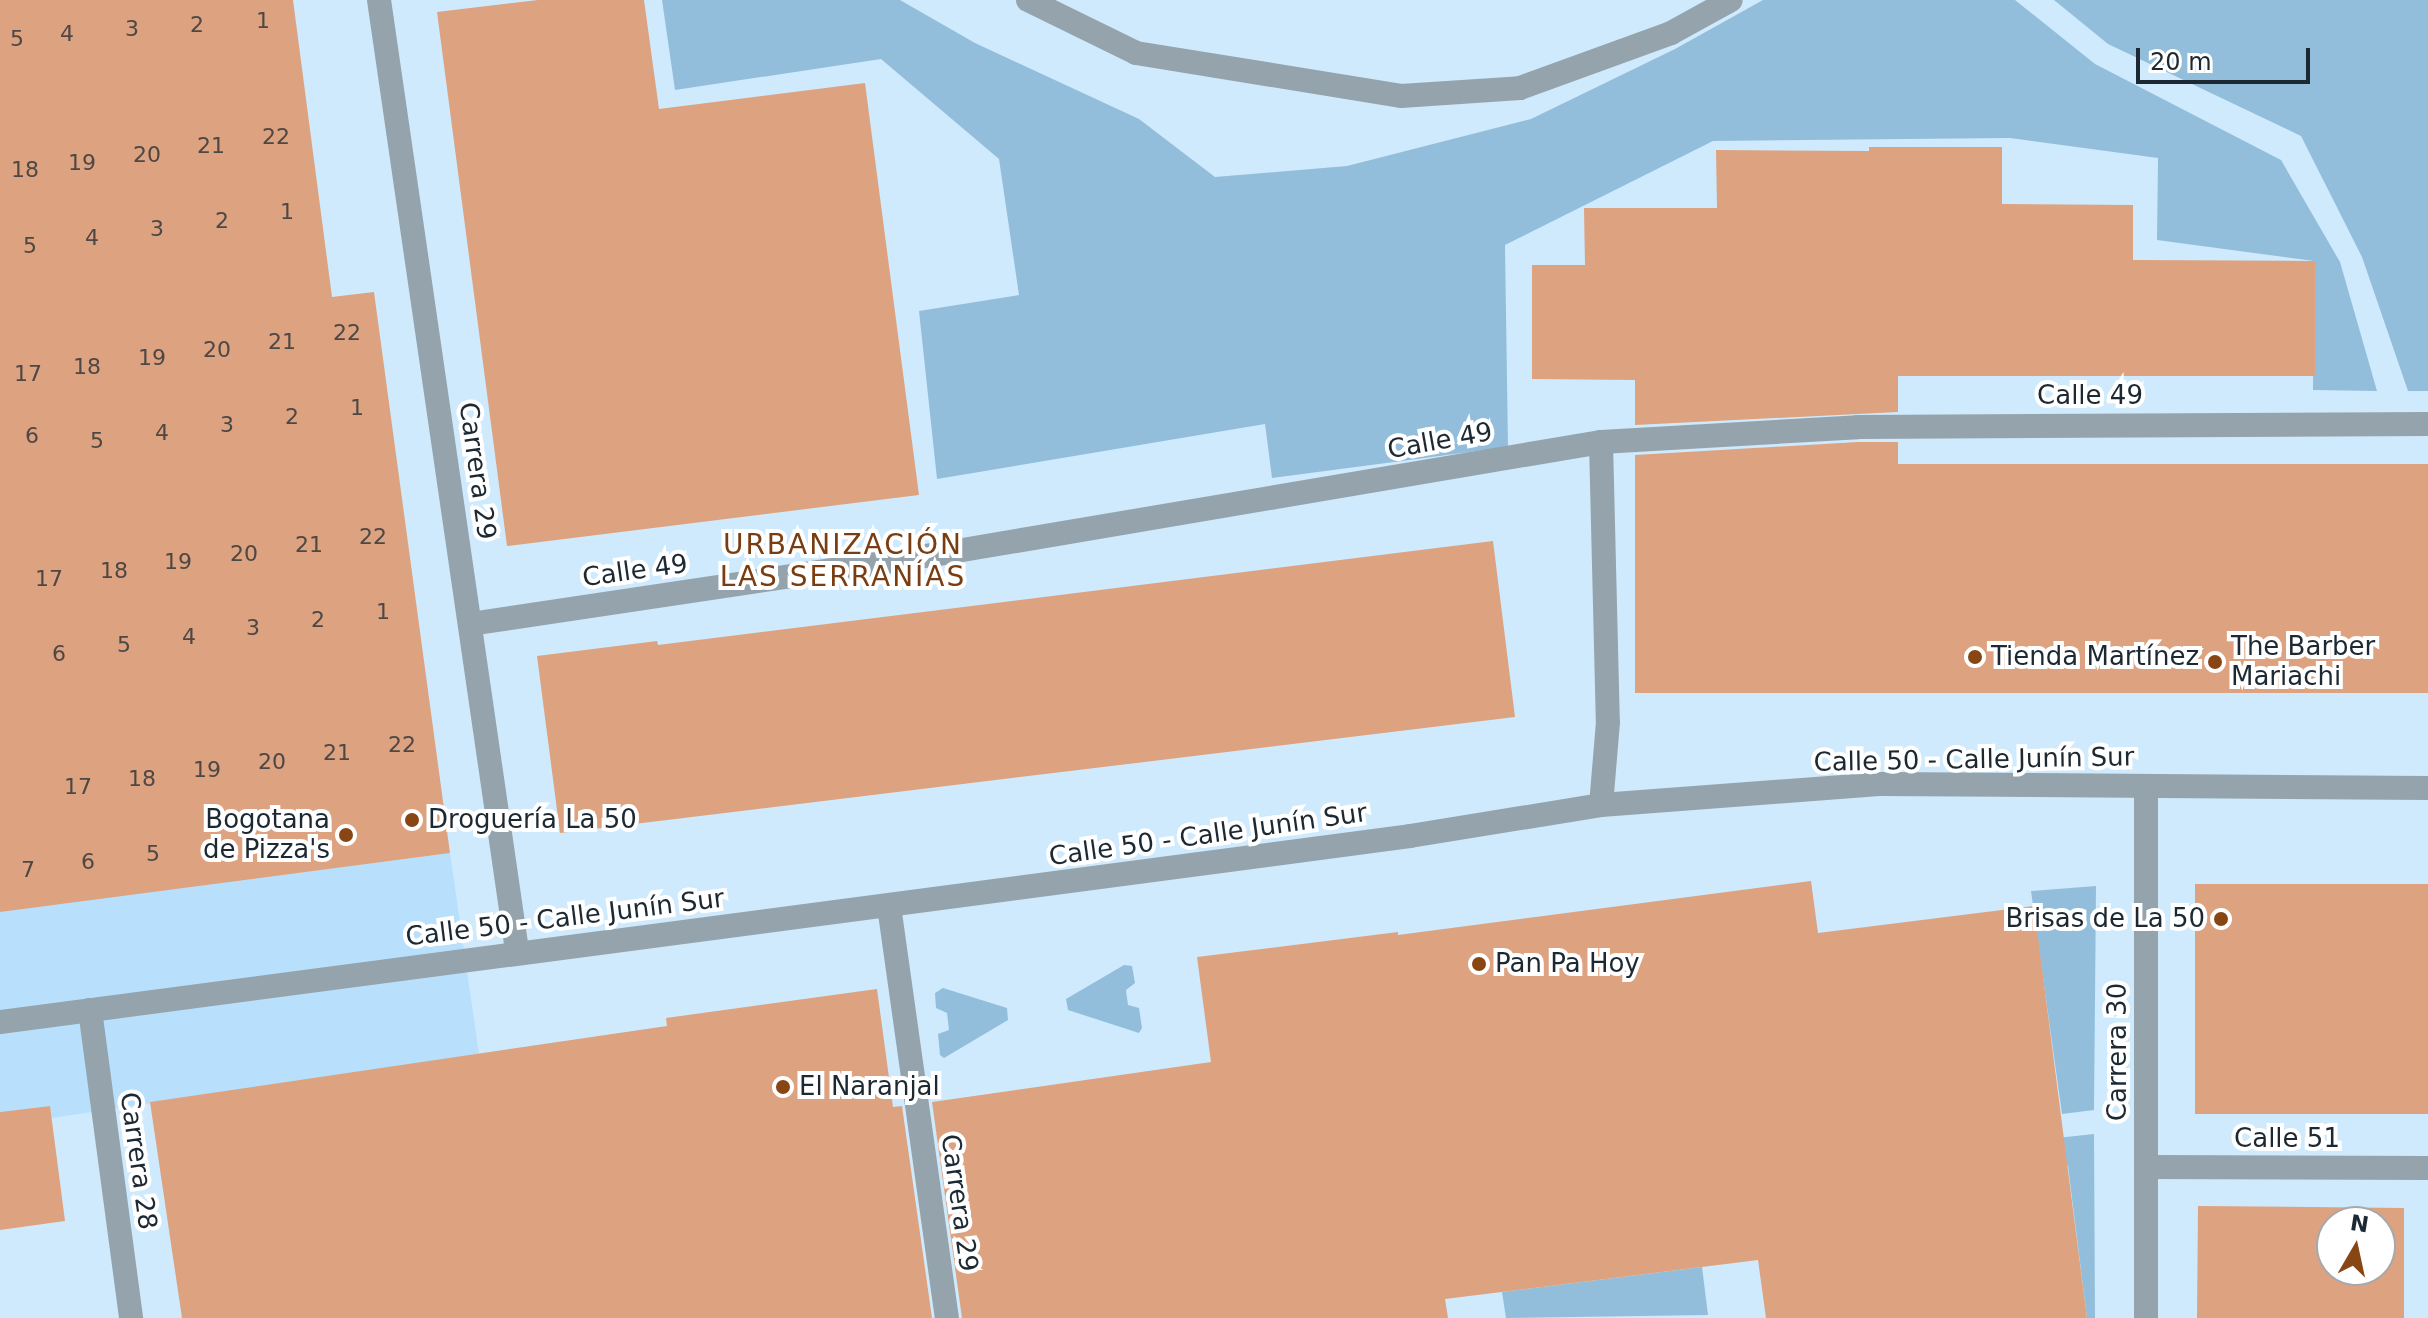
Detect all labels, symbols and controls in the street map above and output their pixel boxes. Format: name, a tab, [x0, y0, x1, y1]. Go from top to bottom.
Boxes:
house number: 1	[256, 8, 270, 34]
house number: 2	[190, 12, 204, 38]
house number: 3	[125, 16, 139, 42]
house number: 4	[60, 21, 74, 47]
house number: 5	[10, 26, 24, 52]
scale bar	[2140, 32, 2314, 82]
text: 20 m	[2150, 48, 2212, 76]
house number: 22	[262, 124, 290, 150]
house number: 21	[197, 133, 225, 159]
house number: 20	[133, 142, 161, 168]
house number: 19	[68, 150, 96, 176]
house number: 18	[11, 157, 39, 183]
house number: 1	[280, 199, 294, 225]
house number: 2	[215, 208, 229, 234]
house number: 3	[150, 216, 164, 242]
house number: 4	[85, 225, 99, 251]
house number: 5	[23, 233, 37, 259]
house number: 22	[333, 320, 361, 346]
house number: 21	[268, 329, 296, 355]
house number: 20	[203, 337, 231, 363]
house number: 19	[138, 345, 166, 371]
house number: 18	[73, 354, 101, 380]
house number: 17	[14, 361, 42, 387]
street label: Calle 49	[2037, 380, 2143, 412]
house number: 1	[350, 395, 364, 421]
street label: Carrera 29	[452, 400, 502, 542]
house number: 2	[285, 404, 299, 430]
house number: 3	[220, 412, 234, 438]
street label: Calle 49	[1385, 416, 1495, 466]
house number: 4	[155, 420, 169, 446]
house number: 6	[25, 423, 39, 449]
house number: 5	[90, 428, 104, 454]
house number: 22	[359, 524, 387, 550]
district label: URBANIZACIÓN LAS SERRANÍAS	[720, 528, 966, 594]
house number: 21	[295, 532, 323, 558]
house number: 20	[230, 541, 258, 567]
street label: Calle 49	[580, 548, 690, 594]
house number: 19	[164, 549, 192, 575]
house number: 18	[100, 558, 128, 584]
house number: 17	[35, 566, 63, 592]
house number: 1	[376, 599, 390, 625]
house number: 2	[311, 607, 325, 633]
house number: 3	[246, 615, 260, 641]
house number: 4	[182, 624, 196, 650]
place label: The Barber Mariachi	[2231, 631, 2375, 692]
house number: 5	[117, 632, 131, 658]
house number: 6	[52, 641, 66, 667]
place label: Tienda Martínez	[1991, 641, 2199, 673]
marker: Tienda Martínez	[1966, 648, 1984, 666]
marker: The Barber Mariachi	[2206, 653, 2224, 671]
house number: 22	[388, 732, 416, 758]
house number: 21	[323, 740, 351, 766]
street label: Calle 50 - Calle Junín Sur	[1813, 742, 2135, 778]
house number: 20	[258, 749, 286, 775]
house number: 19	[193, 757, 221, 783]
house number: 18	[128, 766, 156, 792]
house number: 17	[64, 774, 92, 800]
street label: Calle 50 - Calle Junín Sur	[1047, 797, 1369, 873]
place label: Bogotana de Pizza's	[203, 804, 330, 866]
place label: Droguería La 50	[428, 804, 637, 836]
marker: Droguería La 50	[403, 811, 421, 829]
marker: Bogotana de Pizza's	[337, 826, 355, 844]
house number: 5	[146, 841, 160, 867]
house number: 6	[81, 849, 95, 875]
house number: 7	[21, 857, 35, 883]
street label: Calle 50 - Calle Junín Sur	[404, 883, 726, 953]
place label: Brisas de La 50	[2005, 903, 2205, 935]
marker: Brisas de La 50	[2212, 910, 2230, 928]
place label: Pan Pa Hoy	[1495, 948, 1640, 980]
marker: Pan Pa Hoy	[1470, 955, 1488, 973]
street label: Carrera 30	[2102, 983, 2134, 1121]
place label: El Naranjal	[799, 1071, 940, 1103]
marker: El Naranjal	[774, 1078, 792, 1096]
street label: Carrera 28	[113, 1090, 163, 1232]
street label: Calle 51	[2234, 1123, 2340, 1155]
street label: Carrera 29	[934, 1132, 984, 1274]
north arrow	[2316, 1206, 2396, 1286]
text: N	[2348, 1210, 2371, 1238]

